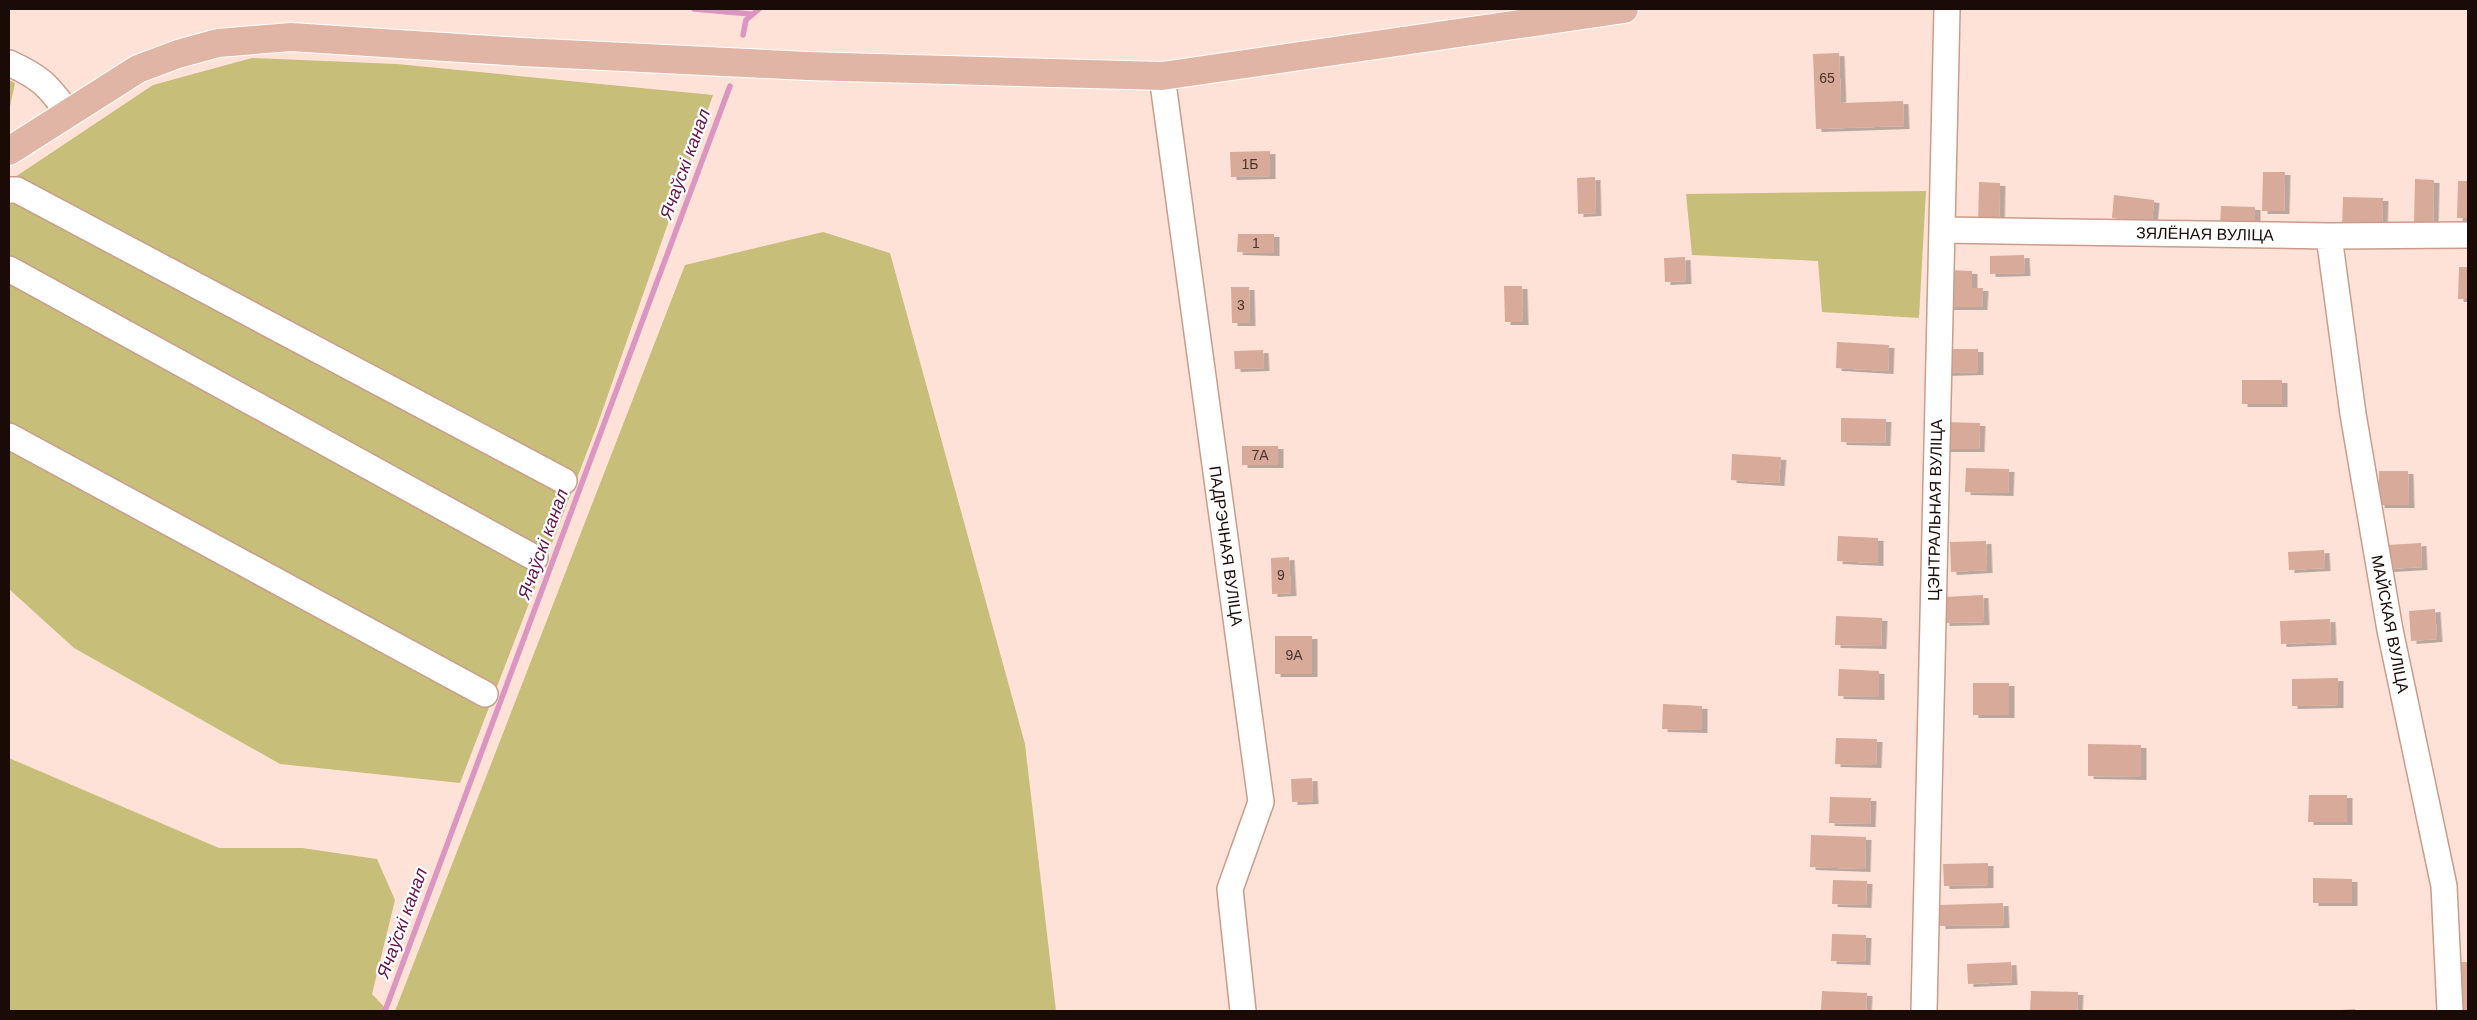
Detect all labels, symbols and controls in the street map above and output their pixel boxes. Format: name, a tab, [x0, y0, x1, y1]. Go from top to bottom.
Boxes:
house number: 65	[1819, 70, 1835, 86]
water label: Ячаўскі канал	[656, 106, 714, 223]
house number: 1Б	[1242, 156, 1258, 172]
street label: ЗЯЛЁНАЯ ВУЛІЦА	[2136, 224, 2274, 244]
house number: 1	[1252, 235, 1260, 251]
house number: 3	[1237, 297, 1245, 313]
street label: ЦЭНТРАЛЬНАЯ ВУЛІЦА	[1925, 419, 1945, 601]
house number: 7А	[1251, 447, 1269, 463]
street label: ПАДРЭЧНАЯ ВУЛІЦА	[1206, 465, 1246, 628]
water label: Ячаўскі канал	[514, 486, 572, 603]
street label: МАЙСКАЯ ВУЛІЦА	[2368, 553, 2413, 695]
house number: 9	[1277, 567, 1285, 583]
house number: 9А	[1285, 647, 1303, 663]
water label: Ячаўскі канал	[373, 865, 431, 982]

